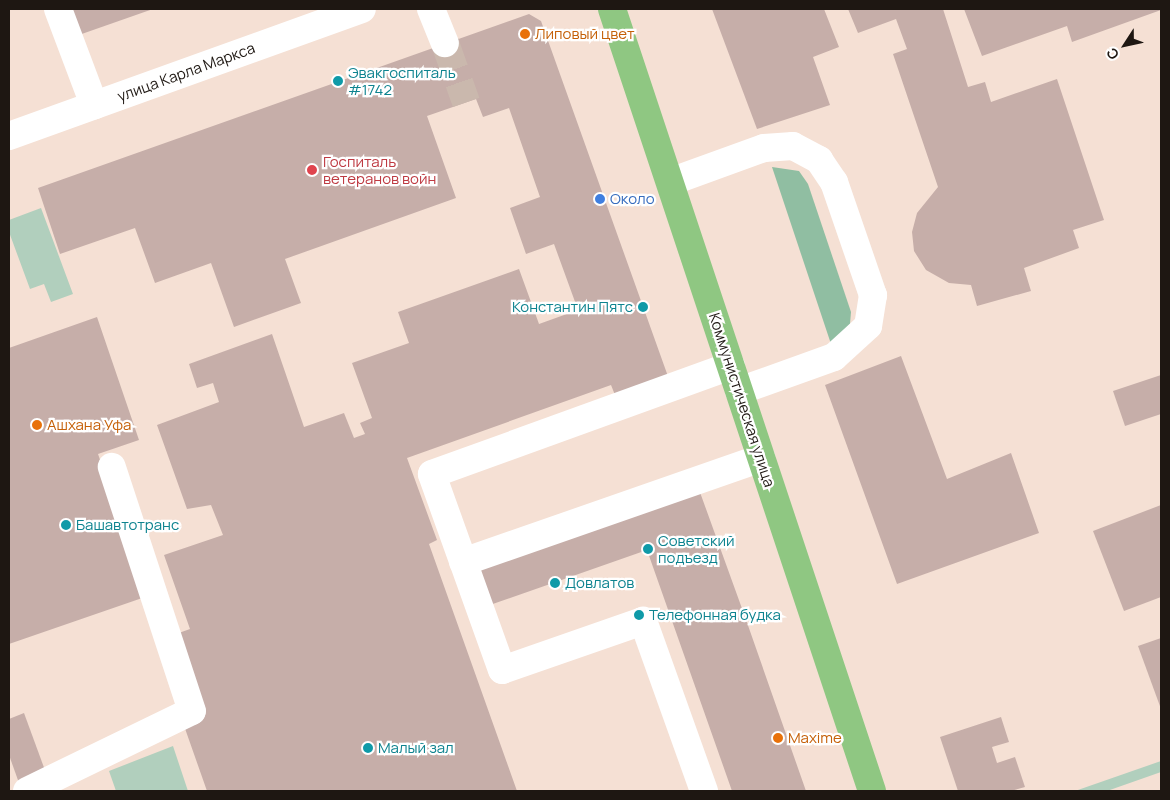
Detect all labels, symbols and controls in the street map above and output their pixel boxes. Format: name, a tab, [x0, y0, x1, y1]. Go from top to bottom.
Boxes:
north arrow	[1100, 20, 1150, 70]
place label: Липовый цвет	[535, 25, 635, 43]
marker: Липовый цвет	[519, 28, 531, 40]
street label: улица Карла Маркса	[115, 39, 257, 105]
text: С	[1102, 44, 1123, 64]
place label: Эвакгоспиталь #1742	[348, 63, 456, 98]
marker: Эвакгоспиталь #1742	[332, 75, 344, 87]
place label: Госпиталь ветеранов войн	[323, 152, 436, 187]
marker: Госпиталь ветеранов войн	[305, 163, 319, 177]
place label: Около	[610, 190, 655, 208]
marker: Около	[594, 193, 606, 205]
place label: Константин Пятс	[512, 298, 633, 316]
marker: Константин Пятс	[637, 301, 649, 313]
street label: Коммунистическая улица	[705, 311, 779, 489]
place label: Ашхана Уфа	[47, 416, 131, 434]
marker: Ашхана Уфа	[31, 419, 43, 431]
place label: Башавтотранс	[76, 516, 179, 534]
marker: Башавтотранс	[60, 519, 72, 531]
place label: Советский подъезд	[658, 531, 735, 566]
marker: Советский подъезд	[642, 543, 654, 555]
place label: Довлатов	[565, 574, 634, 592]
marker: Довлатов	[549, 577, 561, 589]
place label: Телефонная будка	[649, 606, 781, 624]
marker: Телефонная будка	[633, 609, 645, 621]
place label: Maxime	[788, 729, 842, 747]
marker: Maxime	[772, 732, 784, 744]
place label: Малый зал	[378, 739, 454, 757]
marker: Малый зал	[362, 742, 374, 754]

